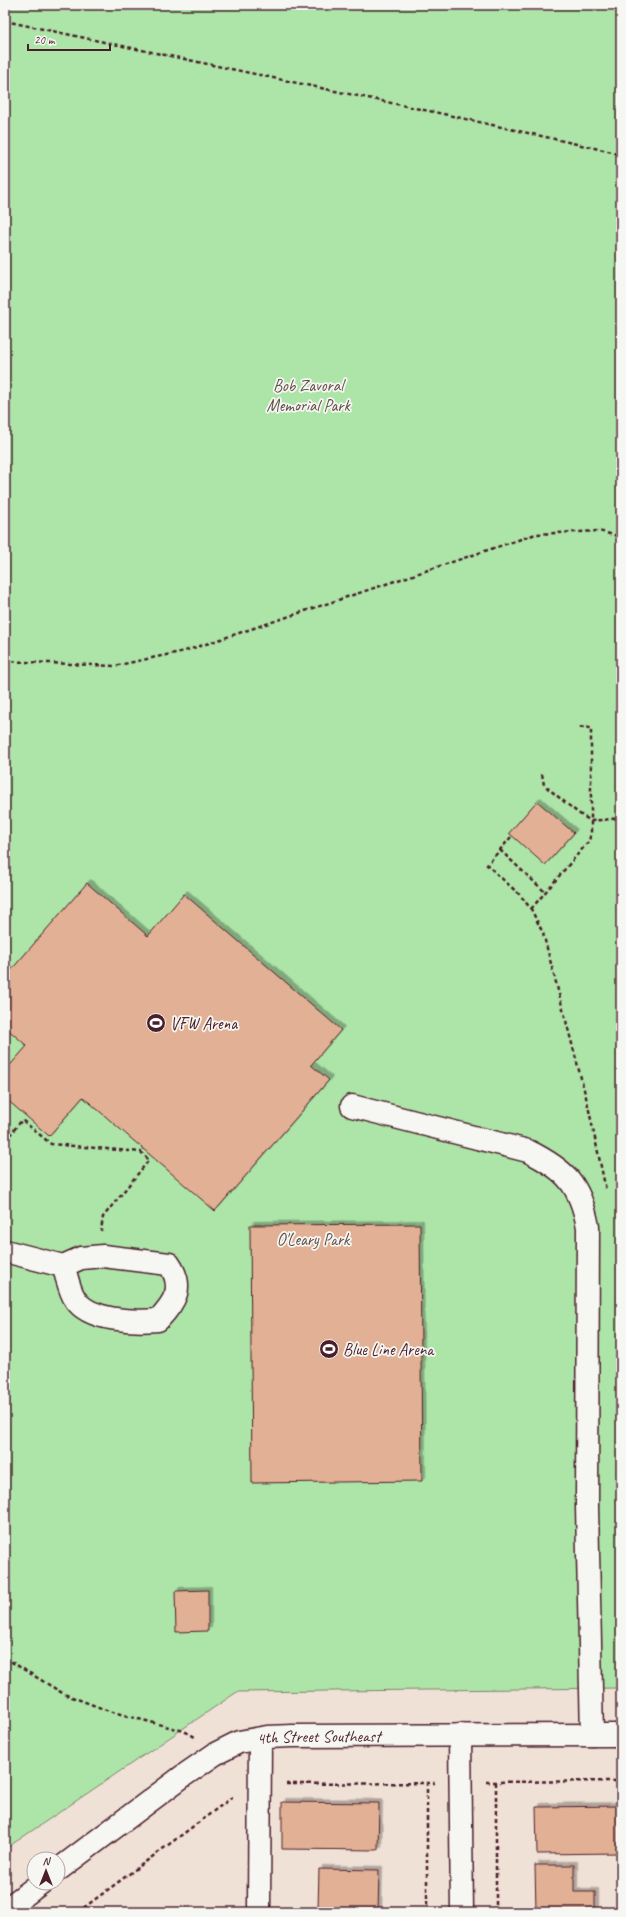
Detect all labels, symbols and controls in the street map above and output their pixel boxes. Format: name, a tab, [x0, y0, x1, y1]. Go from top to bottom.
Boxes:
scale bar	[28, 26, 110, 52]
text: 20 m	[34, 32, 56, 48]
park label: Bob Zavoral Memorial Park	[266, 375, 351, 416]
sports icon: VFW Arena	[145, 1012, 167, 1034]
place label: VFW Arena	[170, 1013, 238, 1034]
park label: O'Leary Park	[277, 1229, 351, 1250]
sports icon: Blue Line Arena	[318, 1338, 340, 1360]
place label: Blue Line Arena	[343, 1339, 435, 1360]
street label: 4th Street Southeast	[255, 1725, 383, 1749]
north arrow	[26, 1851, 66, 1891]
text: N	[43, 1854, 52, 1868]

